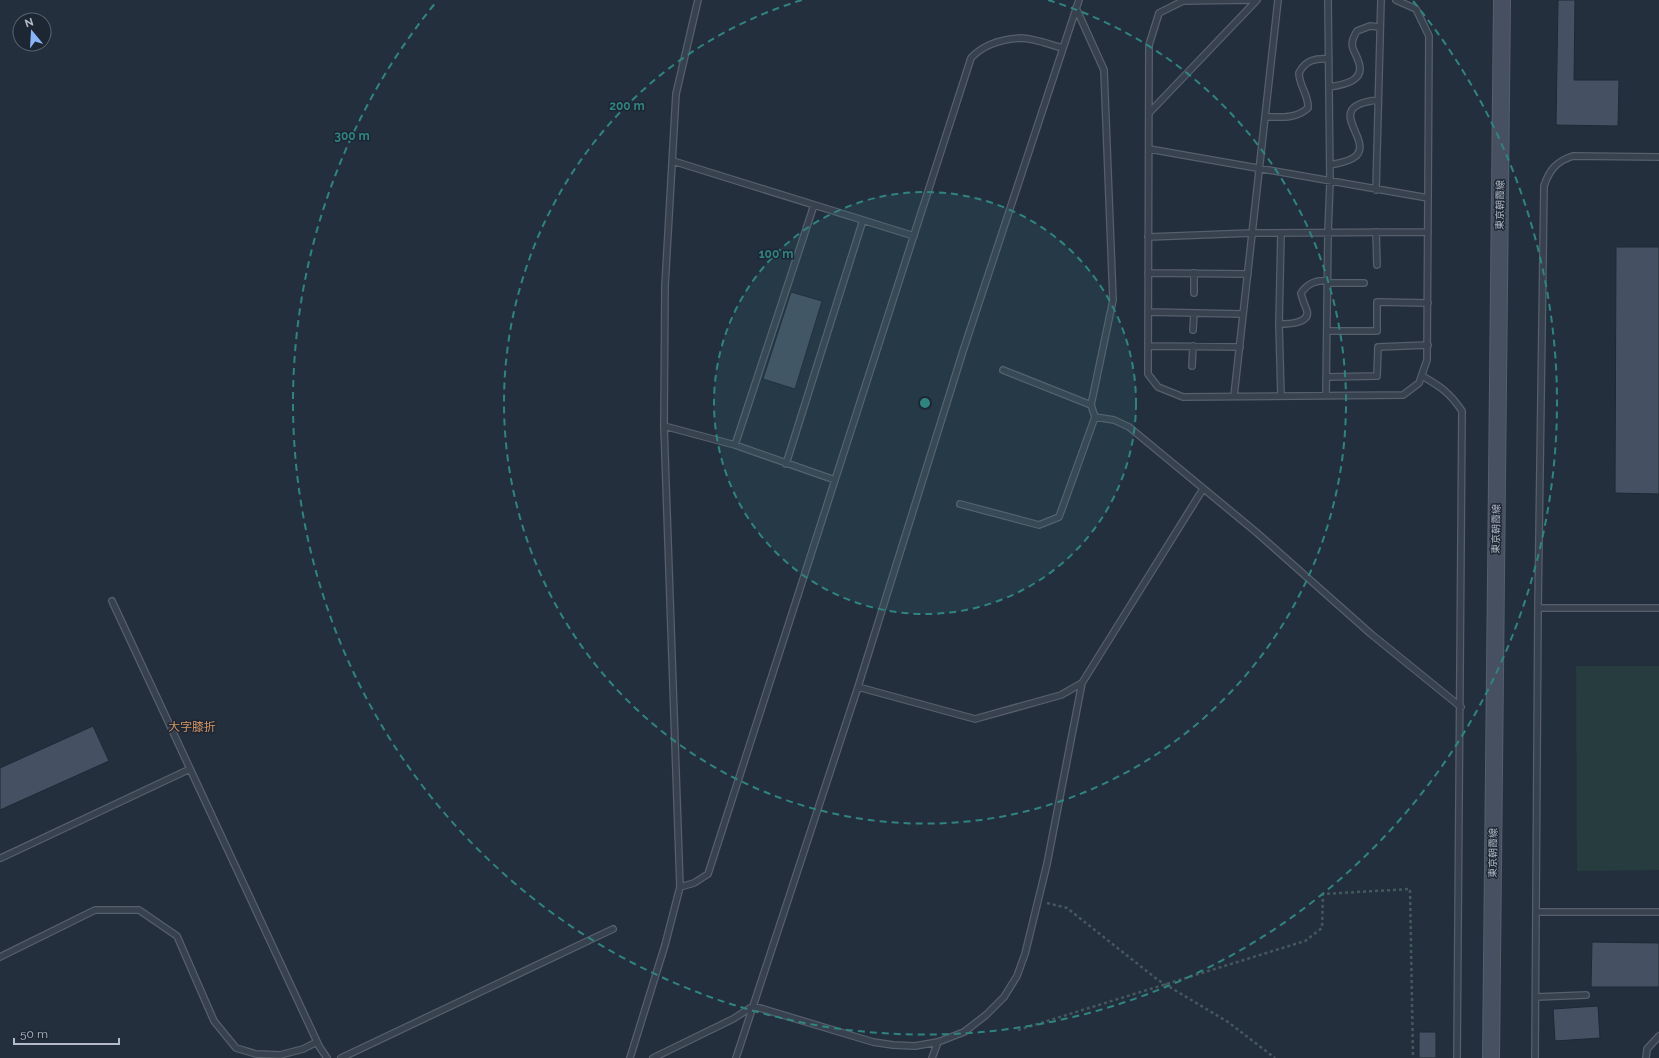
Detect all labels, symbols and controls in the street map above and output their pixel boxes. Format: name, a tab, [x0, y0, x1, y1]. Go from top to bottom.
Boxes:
north arrow	[12, 12, 52, 52]
text: N	[23, 15, 35, 30]
text: 200 m	[609, 99, 645, 113]
text: 300 m	[334, 129, 370, 143]
street label: 東京朝霞線	[1494, 180, 1506, 230]
text: 100 m	[759, 247, 793, 261]
centre of rings	[918, 396, 932, 410]
street label: 東京朝霞線	[1490, 504, 1502, 554]
district label: 大字膝折	[168, 720, 216, 734]
street label: 東京朝霞線	[1487, 828, 1499, 878]
scale bar	[14, 1020, 119, 1046]
text: 50 m	[20, 1027, 48, 1041]

